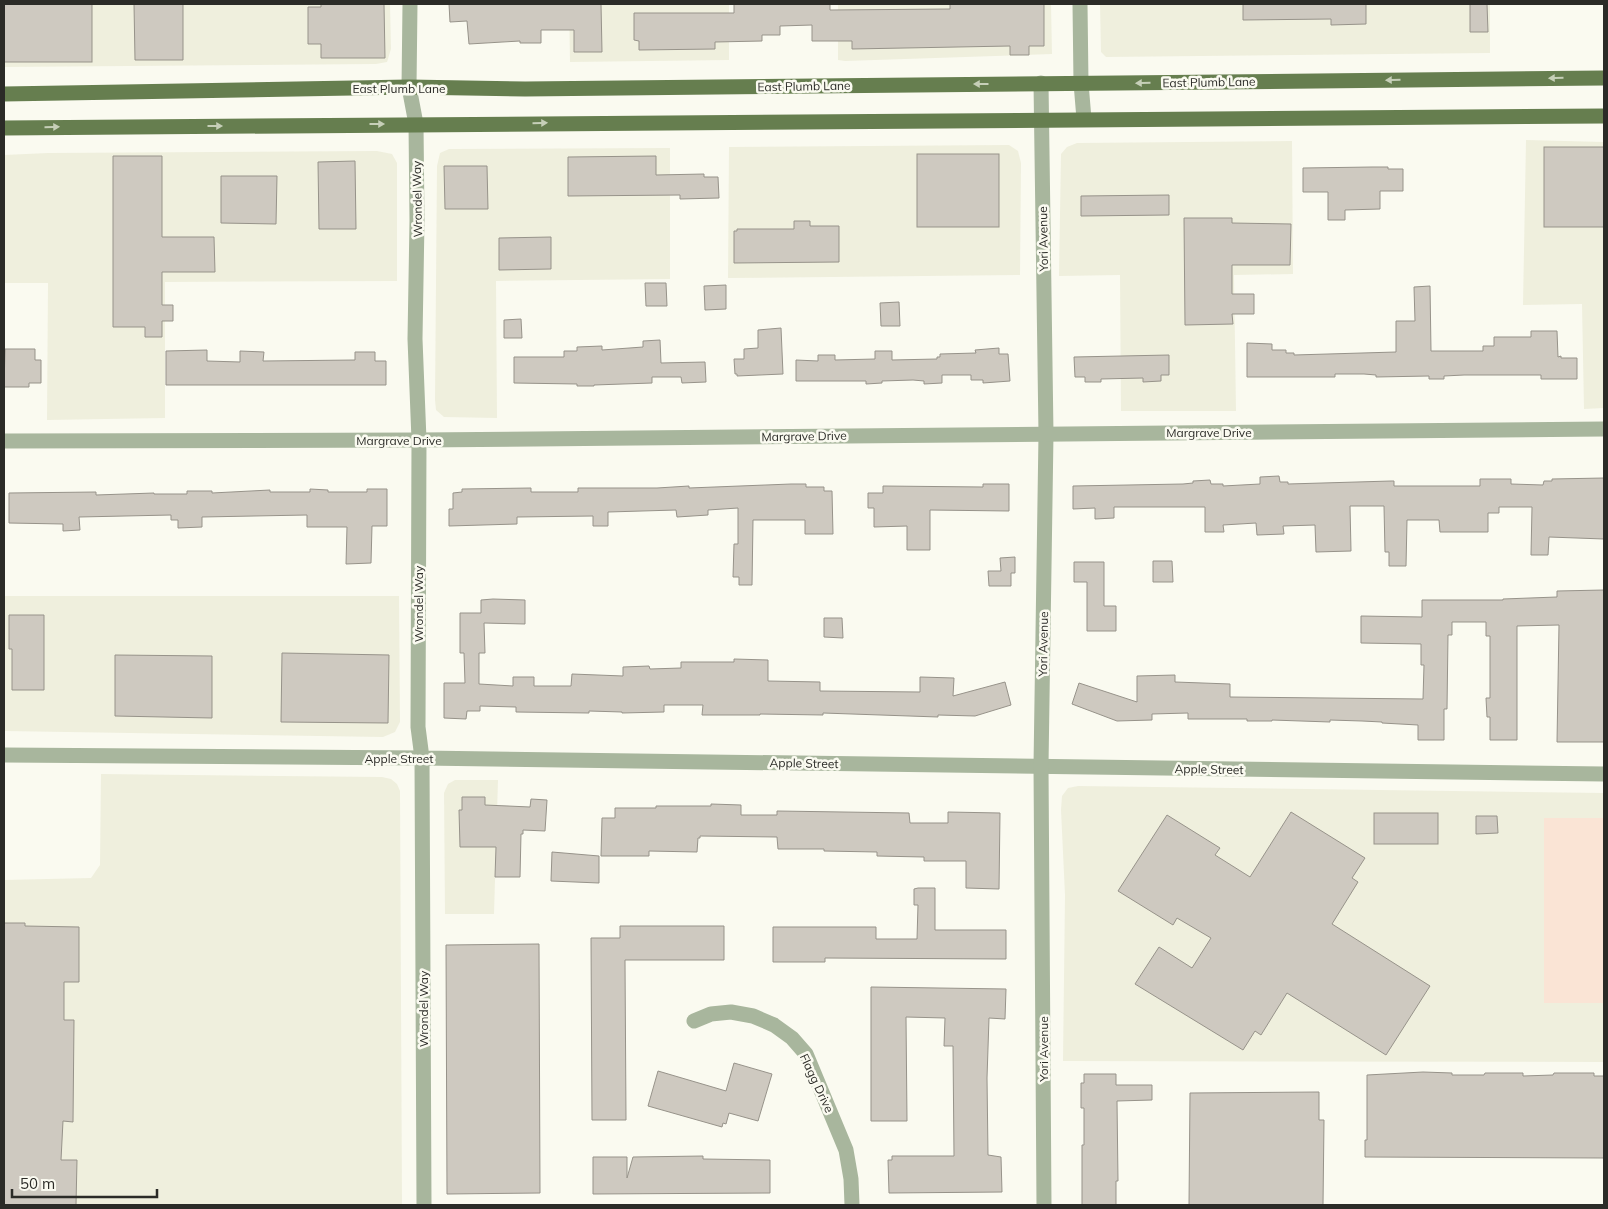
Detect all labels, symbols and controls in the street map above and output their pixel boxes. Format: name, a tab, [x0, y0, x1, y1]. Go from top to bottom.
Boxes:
street label: East Plumb Lane	[1162, 74, 1256, 90]
one-way arrow	[1547, 74, 1563, 82]
one-way arrow	[1385, 76, 1401, 84]
street label: East Plumb Lane	[757, 78, 851, 94]
one-way arrow	[1135, 79, 1151, 87]
one-way arrow	[972, 80, 988, 88]
street label: East Plumb Lane	[352, 81, 446, 96]
one-way arrow	[532, 119, 548, 127]
one-way arrow	[370, 120, 386, 128]
one-way arrow	[207, 121, 223, 129]
one-way arrow	[45, 123, 61, 131]
street label: Wrondel Way	[409, 160, 425, 237]
street label: Yori Avenue	[1035, 206, 1051, 273]
street label: Margrave Drive	[1166, 425, 1252, 440]
street label: Margrave Drive	[761, 428, 847, 444]
street label: Margrave Drive	[356, 433, 442, 448]
street label: Wrondel Way	[411, 565, 426, 642]
street label: Yori Avenue	[1035, 611, 1051, 678]
street label: Apple Street	[365, 751, 433, 766]
street label: Apple Street	[769, 755, 839, 771]
street label: Apple Street	[1174, 761, 1244, 777]
street label: Wrondel Way	[416, 970, 431, 1047]
street label: Yori Avenue	[1036, 1016, 1051, 1083]
street label: Flagg Drive	[797, 1051, 837, 1115]
scale bar	[12, 1166, 158, 1198]
text: 50 m	[20, 1174, 55, 1193]

